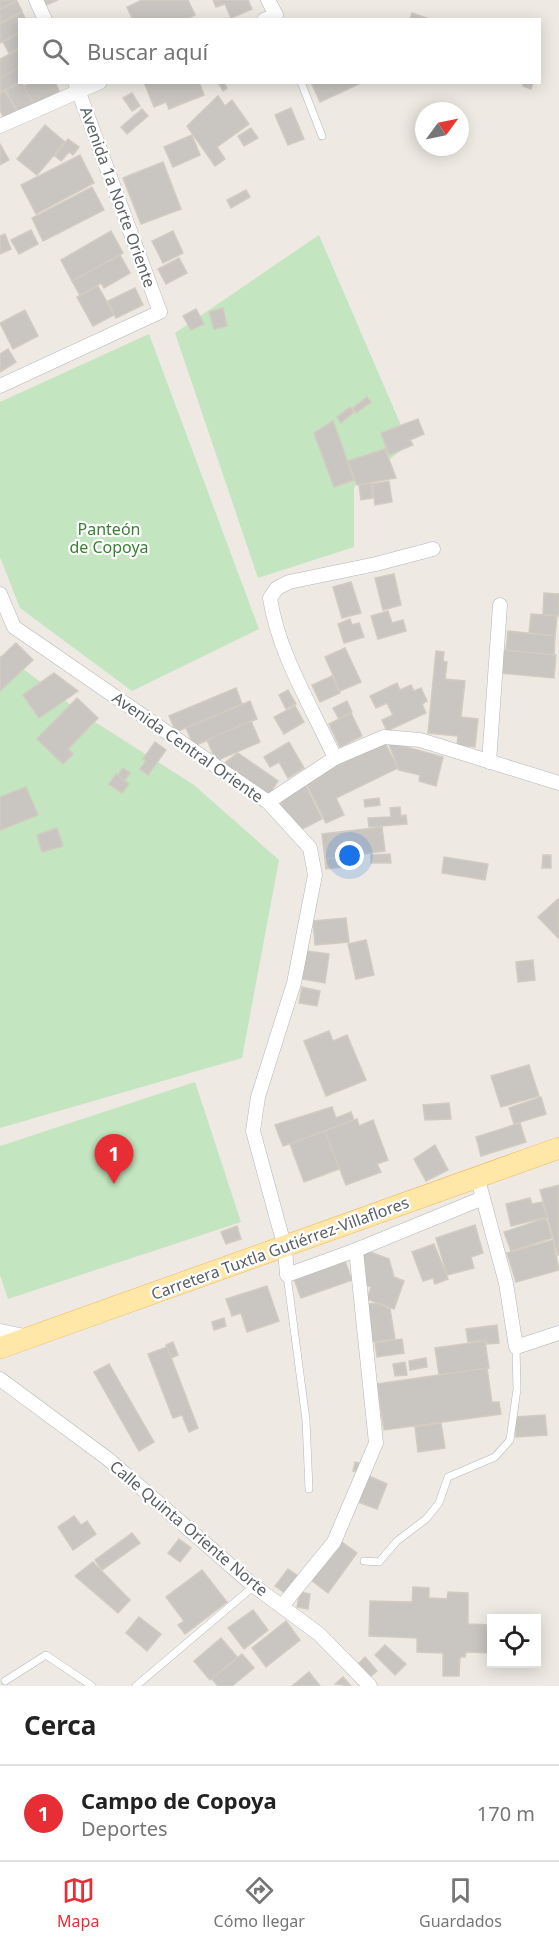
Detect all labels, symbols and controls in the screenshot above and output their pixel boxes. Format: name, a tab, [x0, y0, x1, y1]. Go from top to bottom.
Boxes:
search box	[18, 18, 541, 84]
icon: search	[39, 35, 72, 68]
text: Buscar aquí	[87, 36, 208, 66]
north arrow	[415, 102, 469, 156]
street label: Avenida 1a Norte Oriente	[75, 103, 161, 291]
park label: Panteón de Copoya	[69, 518, 149, 558]
street label: Avenida Central Oriente	[108, 686, 268, 808]
your location	[335, 841, 364, 870]
pin: 1	[94, 1134, 134, 1184]
street label: Carretera Tuxtla Gutiérrez-Villaflores	[148, 1191, 412, 1305]
street label: Calle Quinta Oriente Norte	[105, 1455, 273, 1601]
map controls	[487, 1614, 541, 1668]
button: locate	[487, 1614, 541, 1668]
text: Cerca	[24, 1707, 96, 1743]
text: Campo de Copoya	[81, 1785, 277, 1815]
text: 1	[38, 1800, 49, 1827]
text: 170 m	[477, 1800, 535, 1827]
text: Deportes	[81, 1815, 168, 1842]
tab: Mapa	[57, 1874, 99, 1932]
tab: Cómo llegar	[214, 1874, 305, 1932]
tab: Guardados	[419, 1874, 502, 1932]

